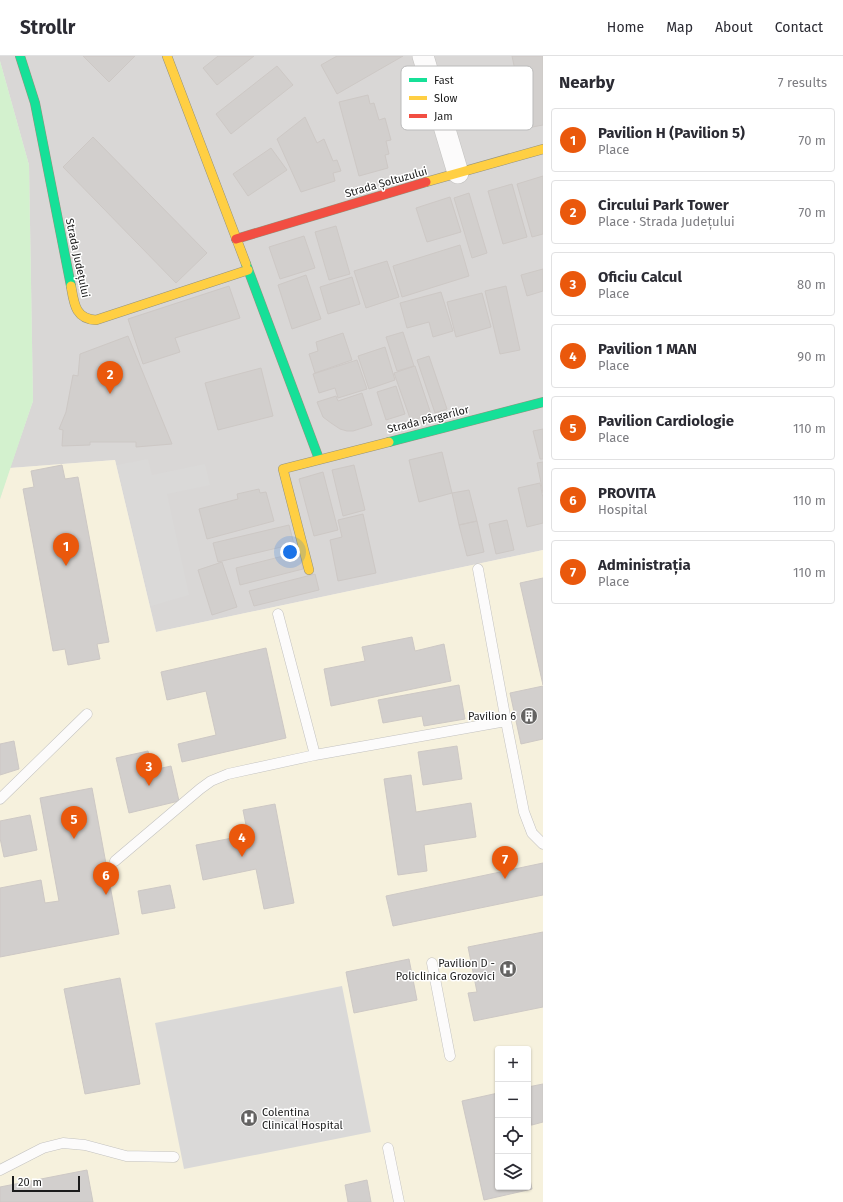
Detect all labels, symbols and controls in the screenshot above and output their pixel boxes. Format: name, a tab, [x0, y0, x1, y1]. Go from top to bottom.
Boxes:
text: Strollr	[20, 16, 75, 39]
text: Home	[607, 19, 644, 36]
text: Map	[666, 19, 693, 36]
text: About	[715, 19, 753, 36]
text: Contact	[775, 19, 823, 36]
legend	[401, 66, 533, 130]
text: Nearby	[559, 72, 614, 93]
text: Fast	[434, 74, 454, 87]
text: 7 results	[778, 75, 827, 90]
text: Slow	[434, 92, 458, 105]
text: Jam	[434, 110, 453, 123]
text: Pavilion H (Pavilion 5)	[598, 124, 745, 142]
text: 1	[570, 133, 576, 148]
text: 70 m	[799, 133, 826, 148]
text: Place	[598, 142, 629, 157]
street label: Strada Șoltuzului	[343, 164, 429, 200]
text: Circului Park Tower	[598, 196, 729, 214]
text: 2	[570, 205, 576, 220]
text: 70 m	[799, 205, 826, 220]
text: Place · Strada Județului	[598, 214, 735, 229]
street label: Strada Județului	[63, 217, 92, 299]
text: Oficiu Calcul	[598, 268, 682, 286]
text: 3	[570, 277, 576, 292]
text: 80 m	[797, 277, 826, 292]
text: Place	[598, 286, 629, 301]
text: Pavilion 1 MAN	[598, 340, 697, 358]
text: 4	[569, 349, 577, 364]
text: 90 m	[797, 349, 826, 364]
text: Place	[598, 358, 629, 373]
pin: 2	[97, 361, 123, 394]
street label: Strada Pârgarilor	[386, 403, 471, 436]
text: Pavilion Cardiologie	[598, 412, 734, 430]
text: 5	[570, 421, 576, 436]
text: 110 m	[793, 421, 826, 436]
text: Place	[598, 430, 629, 445]
text: PROVITA	[598, 484, 656, 502]
text: 6	[569, 493, 577, 508]
text: 110 m	[793, 493, 826, 508]
text: Hospital	[598, 502, 647, 517]
pin: 1	[53, 533, 79, 566]
your location	[280, 542, 300, 562]
text: Administrația	[598, 556, 691, 574]
text: 7	[570, 565, 576, 580]
text: 110 m	[793, 565, 826, 580]
text: Place	[598, 574, 629, 589]
building icon: Pavilion 6	[519, 706, 539, 726]
place label: Pavilion 6	[468, 710, 516, 723]
pin: 3	[136, 753, 162, 786]
pin: 5	[61, 806, 87, 839]
pin: 4	[229, 824, 255, 857]
pin: 7	[492, 846, 518, 879]
pin: 6	[93, 862, 119, 895]
place label: Pavilion D - Policlinica Grozovici	[396, 957, 495, 983]
hospital icon: Pavilion D - Policlinica Grozovici	[498, 959, 518, 979]
map controls	[495, 1046, 531, 1190]
button: +	[495, 1046, 531, 1082]
button: −	[495, 1082, 531, 1118]
place label: Colentina Clinical Hospital	[262, 1106, 343, 1132]
hospital icon: Colentina Clinical Hospital	[239, 1108, 259, 1128]
button: locate	[495, 1118, 531, 1154]
button: layers	[495, 1154, 531, 1190]
scale bar	[12, 1174, 80, 1193]
text: 20 m	[18, 1176, 42, 1189]

